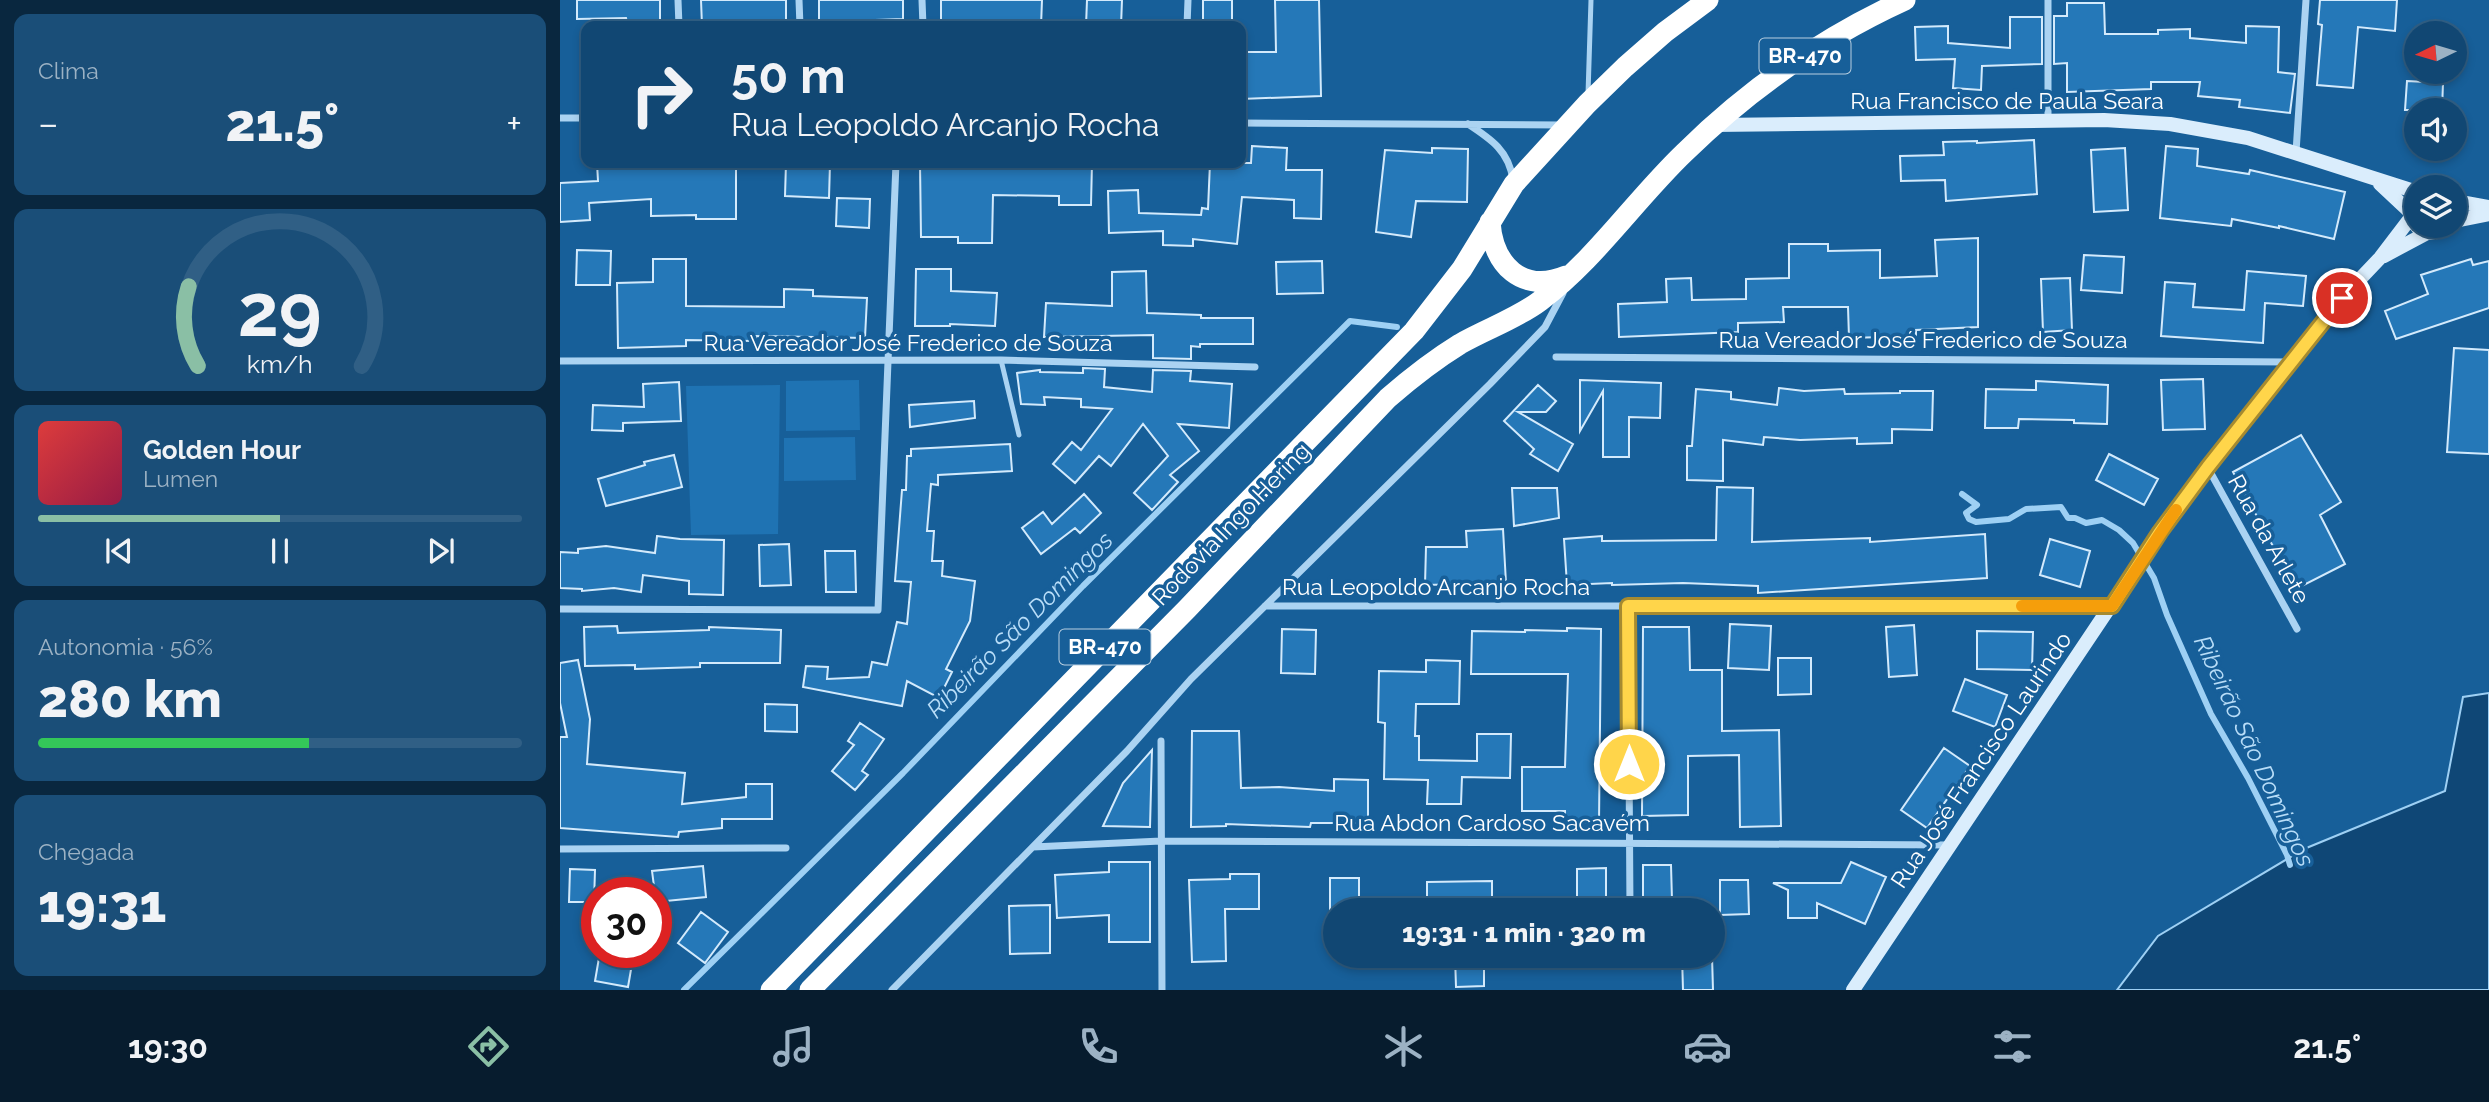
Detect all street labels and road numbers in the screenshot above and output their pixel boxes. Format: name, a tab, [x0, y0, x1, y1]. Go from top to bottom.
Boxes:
road number: BR-470	[1760, 38, 1850, 74]
street label: Rua Francisco de Paula Seara	[1850, 87, 2164, 114]
street label: Rua Vereador José Frederico de Souza	[1719, 326, 2127, 353]
street label: Rua Vereador José Frederico de Souza	[704, 329, 1112, 356]
street label: Rodovia Ingo Hering	[1146, 437, 1315, 611]
street label: Rua da Arlete	[2223, 470, 2316, 608]
street label: Rua Leopoldo Arcanjo Rocha	[1282, 573, 1590, 600]
street label: Rua José Francisco Laurindo	[1885, 627, 2076, 893]
road number: BR-470	[1060, 630, 1150, 664]
street label: Rua Abdon Cardoso Sacavém	[1334, 809, 1650, 836]

